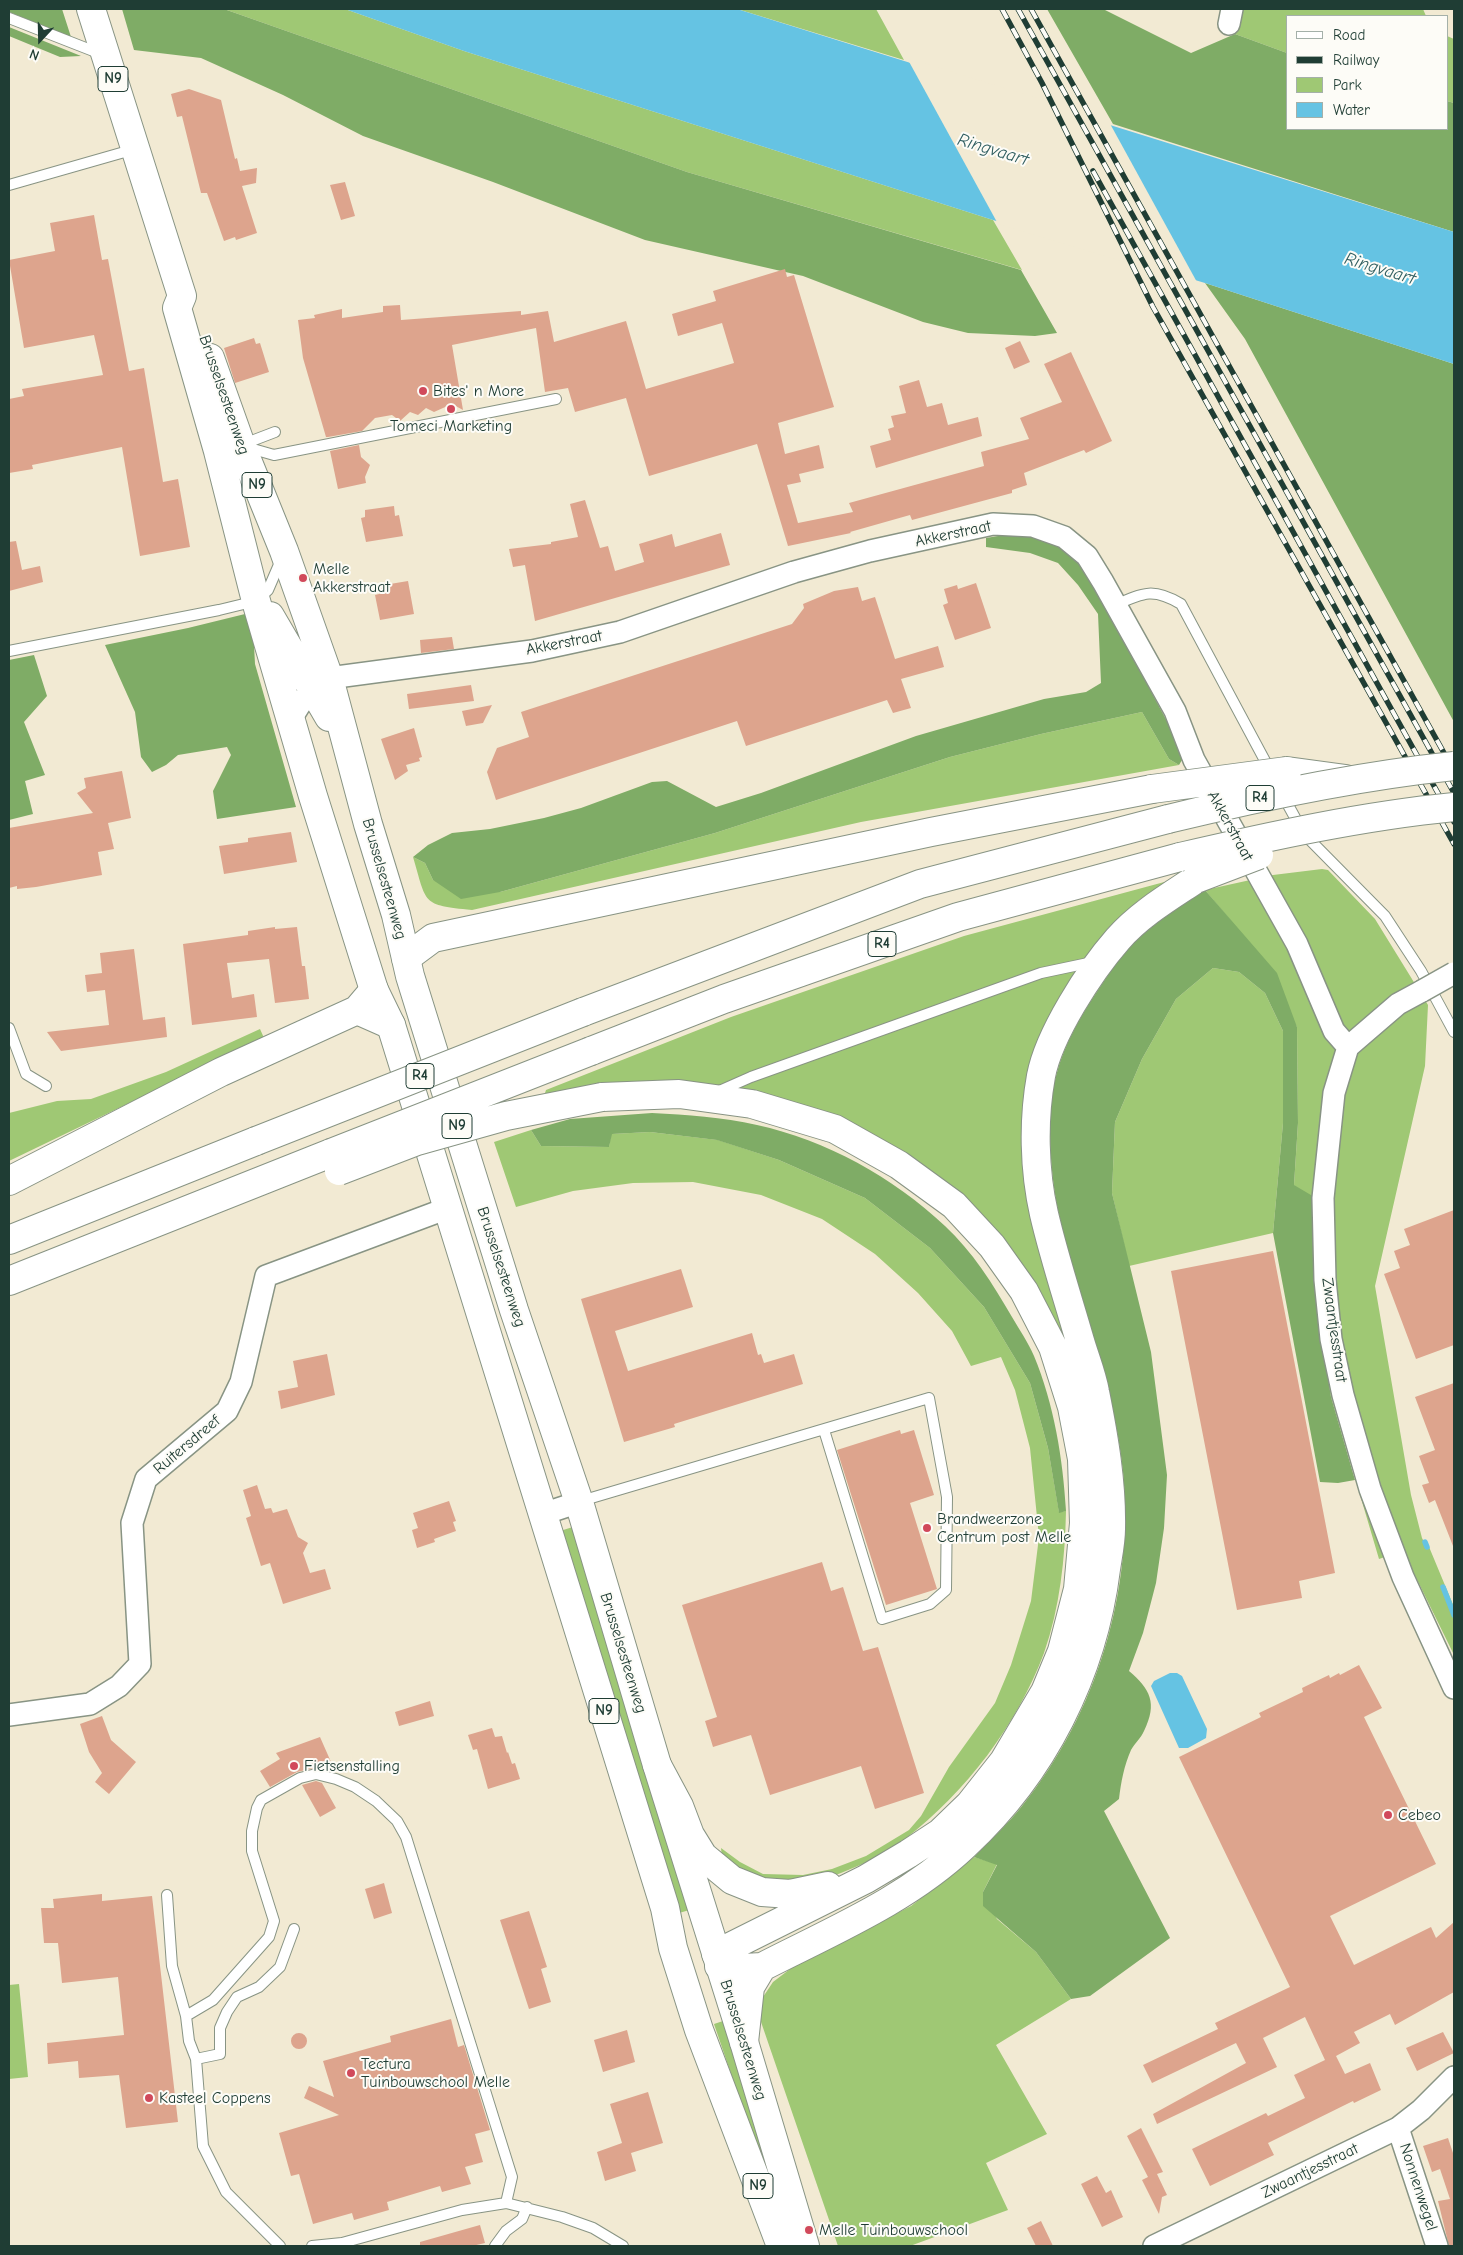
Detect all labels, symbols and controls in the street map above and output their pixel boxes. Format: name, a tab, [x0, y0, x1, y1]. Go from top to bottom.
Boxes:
north arrow	[15, 15, 65, 65]
legend	[1286, 15, 1448, 130]
text: Road	[1333, 26, 1365, 44]
text: N	[27, 45, 42, 64]
text: Railway	[1333, 51, 1379, 69]
road number: N9	[98, 66, 128, 92]
text: Park	[1333, 76, 1362, 94]
text: Water	[1333, 101, 1370, 119]
water label: Ringvaart	[955, 129, 1031, 171]
water label: Ringvaart	[1342, 248, 1418, 290]
street label: Brusselsesteenweg	[195, 333, 253, 457]
place label: Bites' n More	[433, 381, 524, 401]
marker: Bites' n More	[417, 385, 429, 397]
marker: Tomeci Marketing	[445, 403, 457, 415]
place label: Tomeci Marketing	[390, 416, 512, 436]
road number: N9	[242, 472, 272, 498]
street label: Akkerstraat	[913, 517, 993, 551]
place label: Melle Akkerstraat	[313, 559, 390, 597]
marker: Melle Akkerstraat	[297, 572, 309, 584]
street label: Akkerstraat	[524, 626, 604, 660]
road number: R4	[1246, 786, 1274, 810]
street label: Akkerstraat	[1203, 788, 1257, 864]
street label: Brusselsesteenweg	[358, 816, 410, 942]
road number: R4	[868, 932, 896, 956]
road number: R4	[406, 1064, 434, 1088]
road number: N9	[442, 1114, 472, 1138]
street label: Brusselsesteenweg	[473, 1204, 529, 1330]
street label: Zwaantjesstraat	[1317, 1277, 1351, 1383]
street label: Ruitersdreef	[150, 1411, 224, 1479]
place label: Brandweerzone Centrum post Melle	[937, 1509, 1071, 1547]
marker: Brandweerzone Centrum post Melle	[921, 1522, 933, 1534]
street label: Brusselsesteenweg	[596, 1590, 650, 1716]
road number: N9	[589, 1698, 619, 1724]
place label: Fietsenstalling	[304, 1756, 400, 1776]
marker: Fietsenstalling	[288, 1760, 300, 1772]
place label: Cebeo	[1398, 1805, 1441, 1825]
marker: Cebeo	[1382, 1809, 1394, 1821]
street label: Brusselsesteenweg	[716, 1977, 770, 2103]
place label: Tectura Tuinbouwschool Melle	[361, 2054, 510, 2092]
marker: Tectura Tuinbouwschool Melle	[345, 2067, 357, 2079]
place label: Kasteel Coppens	[159, 2088, 271, 2108]
marker: Kasteel Coppens	[143, 2092, 155, 2104]
street label: Zwaantjesstraat	[1258, 2139, 1362, 2203]
street label: Nonnenwegel	[1395, 2141, 1441, 2233]
road number: N9	[743, 2174, 773, 2198]
place label: Melle Tuinbouwschool	[819, 2220, 968, 2240]
marker: Melle Tuinbouwschool	[803, 2224, 815, 2236]

